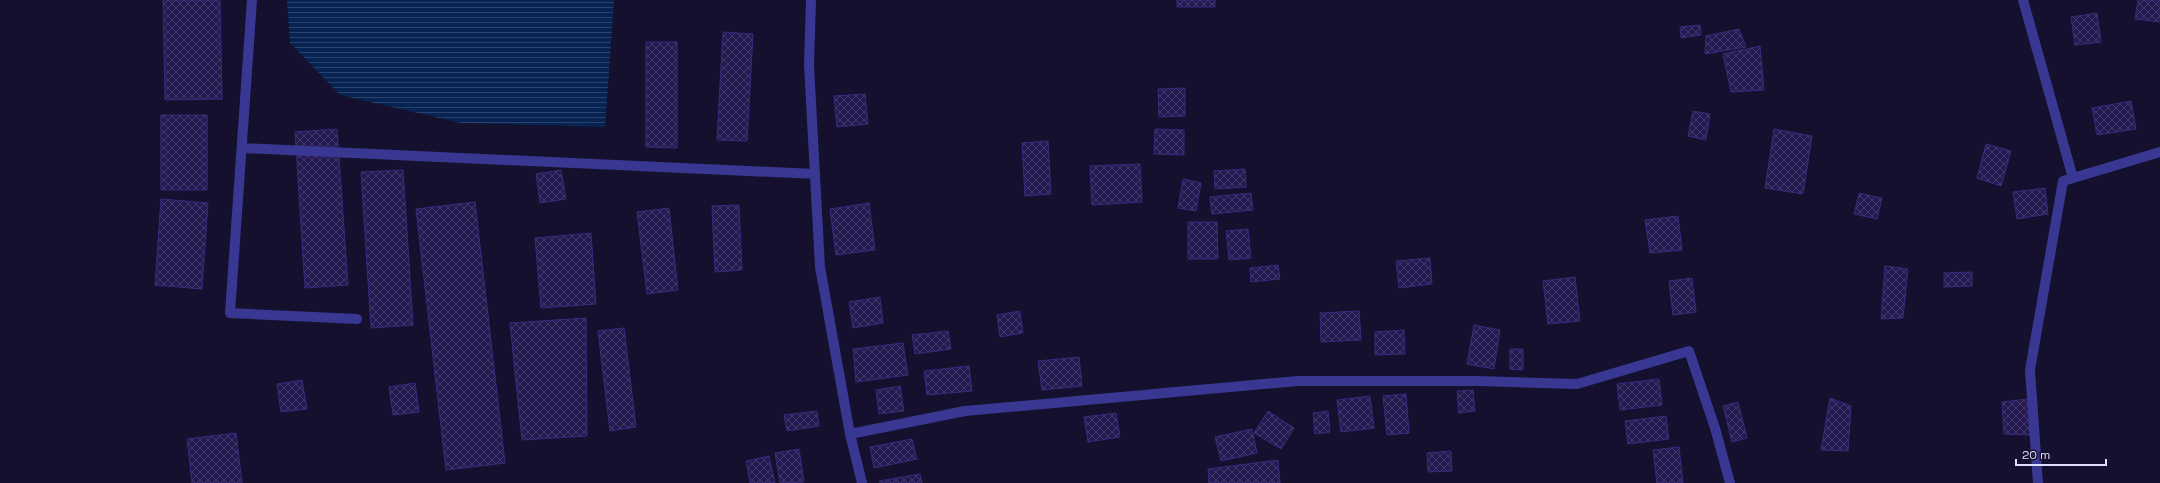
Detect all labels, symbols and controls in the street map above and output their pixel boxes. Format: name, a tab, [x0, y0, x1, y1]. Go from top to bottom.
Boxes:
scale bar	[2016, 441, 2106, 467]
text: 20 m	[2022, 447, 2050, 463]

